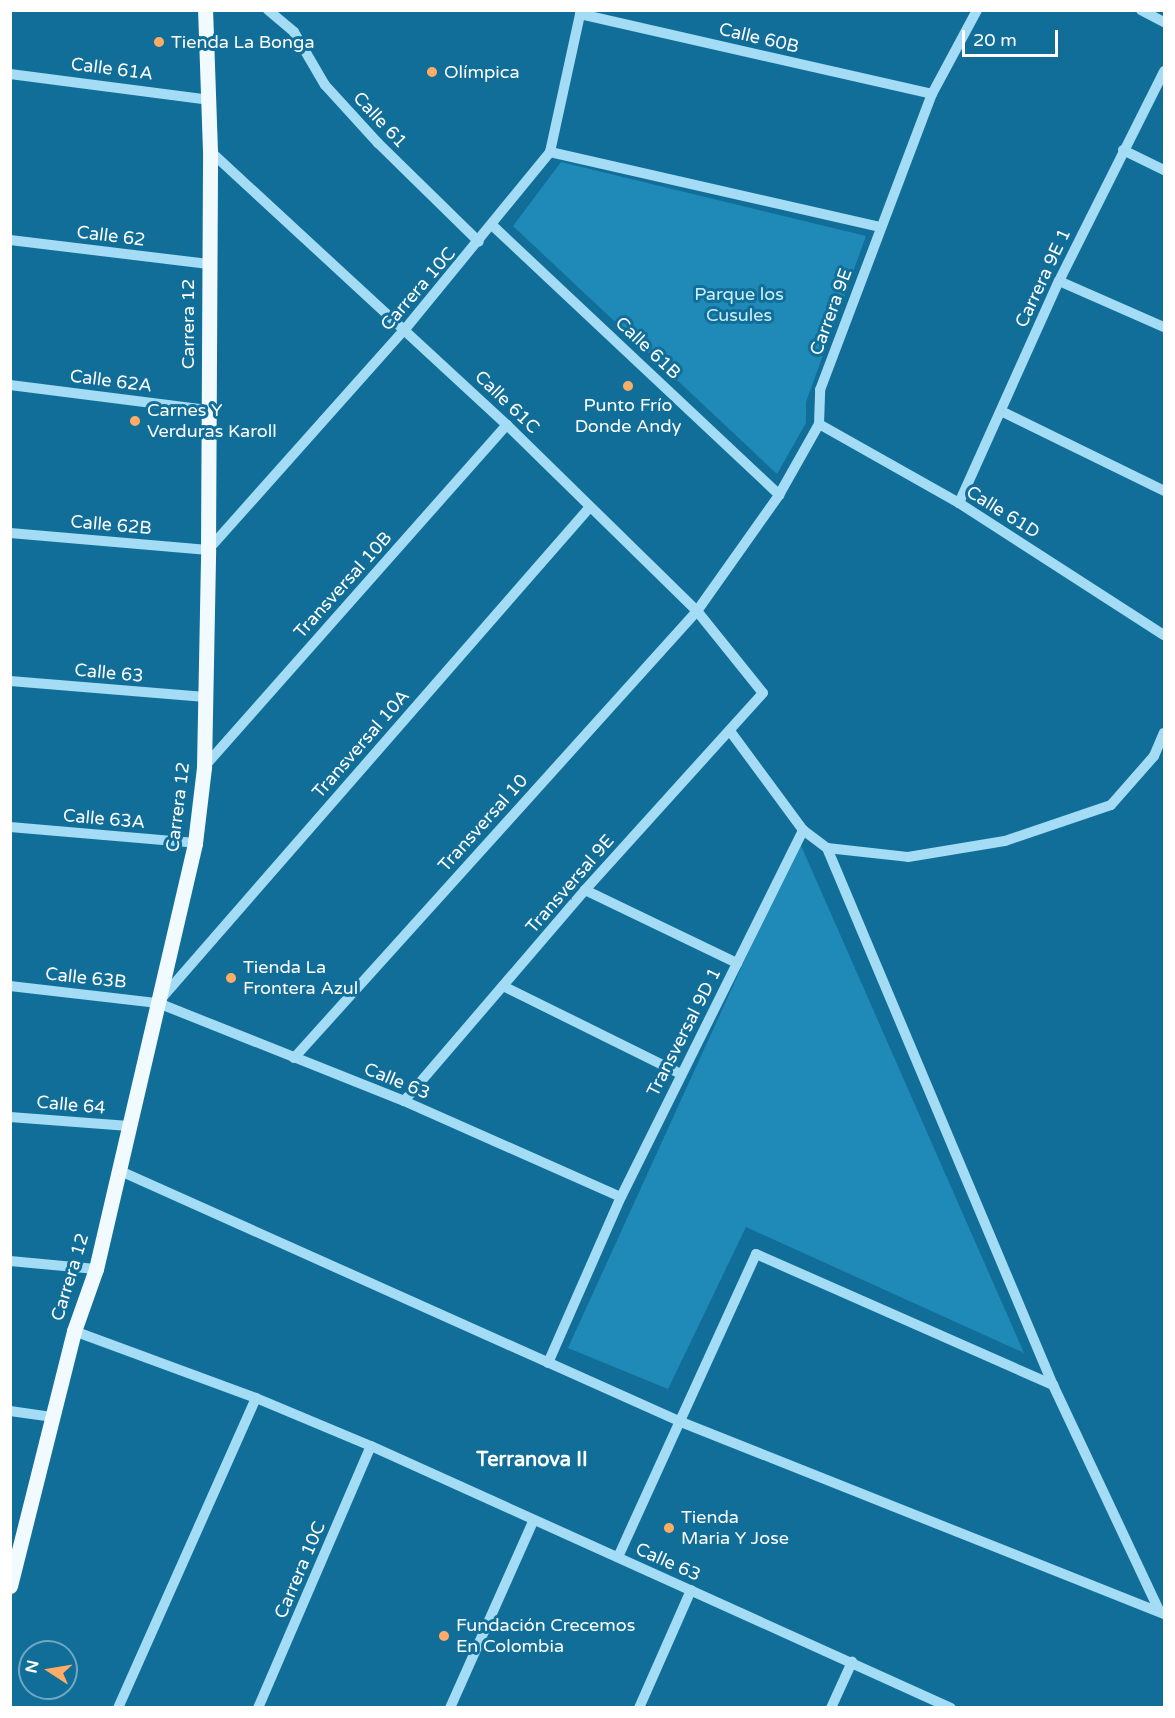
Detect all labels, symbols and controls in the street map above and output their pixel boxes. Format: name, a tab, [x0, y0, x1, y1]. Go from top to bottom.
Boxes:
street label: Calle 60B	[717, 18, 801, 58]
scale bar	[965, 18, 1061, 56]
text: 20 m	[973, 29, 1017, 51]
place label: Tienda La Bonga	[171, 31, 314, 53]
marker: Tienda La Bonga	[152, 35, 166, 49]
street label: Calle 61A	[70, 53, 154, 85]
place label: Olímpica	[444, 61, 519, 83]
marker: Olímpica	[425, 65, 439, 79]
street label: Calle 61	[349, 87, 411, 153]
street label: Calle 62	[75, 221, 147, 251]
street label: Carrera 9E 1	[1011, 225, 1075, 331]
street label: Carrera 10C	[376, 243, 460, 335]
street label: Carrera 9E	[805, 266, 857, 358]
street label: Carrera 12	[177, 279, 199, 369]
park label: Parque los Cusules	[694, 284, 784, 326]
street label: Calle 61B	[611, 312, 685, 384]
street label: Calle 62A	[69, 365, 153, 397]
street label: Calle 61C	[470, 366, 544, 438]
marker: Punto Frío Donde Andy	[621, 379, 635, 393]
place label: Punto Frío Donde Andy	[575, 395, 681, 438]
place label: Carnes Y Verduras Karoll	[147, 400, 277, 442]
marker: Carnes Y Verduras Karoll	[128, 414, 142, 428]
street label: Calle 61D	[962, 481, 1044, 543]
street label: Calle 62B	[69, 511, 153, 539]
street label: Transversal 10B	[290, 527, 396, 643]
street label: Calle 63	[74, 659, 144, 687]
street label: Transversal 10A	[308, 685, 414, 803]
street label: Carrera 12	[162, 761, 194, 853]
street label: Transversal 10	[434, 770, 532, 876]
street label: Calle 63A	[62, 805, 146, 833]
street label: Transversal 9E	[521, 830, 619, 938]
place label: Tienda La Frontera Azul	[243, 957, 358, 1000]
street label: Calle 63B	[44, 963, 128, 993]
street label: Transversal 9D 1	[642, 964, 726, 1100]
marker: Tienda La Frontera Azul	[224, 971, 238, 985]
street label: Calle 63	[361, 1058, 433, 1104]
street label: Calle 64	[36, 1091, 106, 1119]
street label: Carrera 12	[46, 1231, 94, 1323]
district label: Terranova II	[476, 1448, 588, 1472]
place label: Tienda Maria Y Jose	[681, 1507, 789, 1550]
street label: Carrera 10C	[270, 1518, 330, 1622]
marker: Tienda Maria Y Jose	[662, 1521, 676, 1535]
street label: Calle 63	[632, 1538, 704, 1586]
place label: Fundación Crecemos En Colombia	[456, 1615, 635, 1658]
marker: Fundación Crecemos En Colombia	[437, 1629, 451, 1643]
north arrow	[18, 1640, 78, 1700]
text: N	[21, 1658, 43, 1675]

